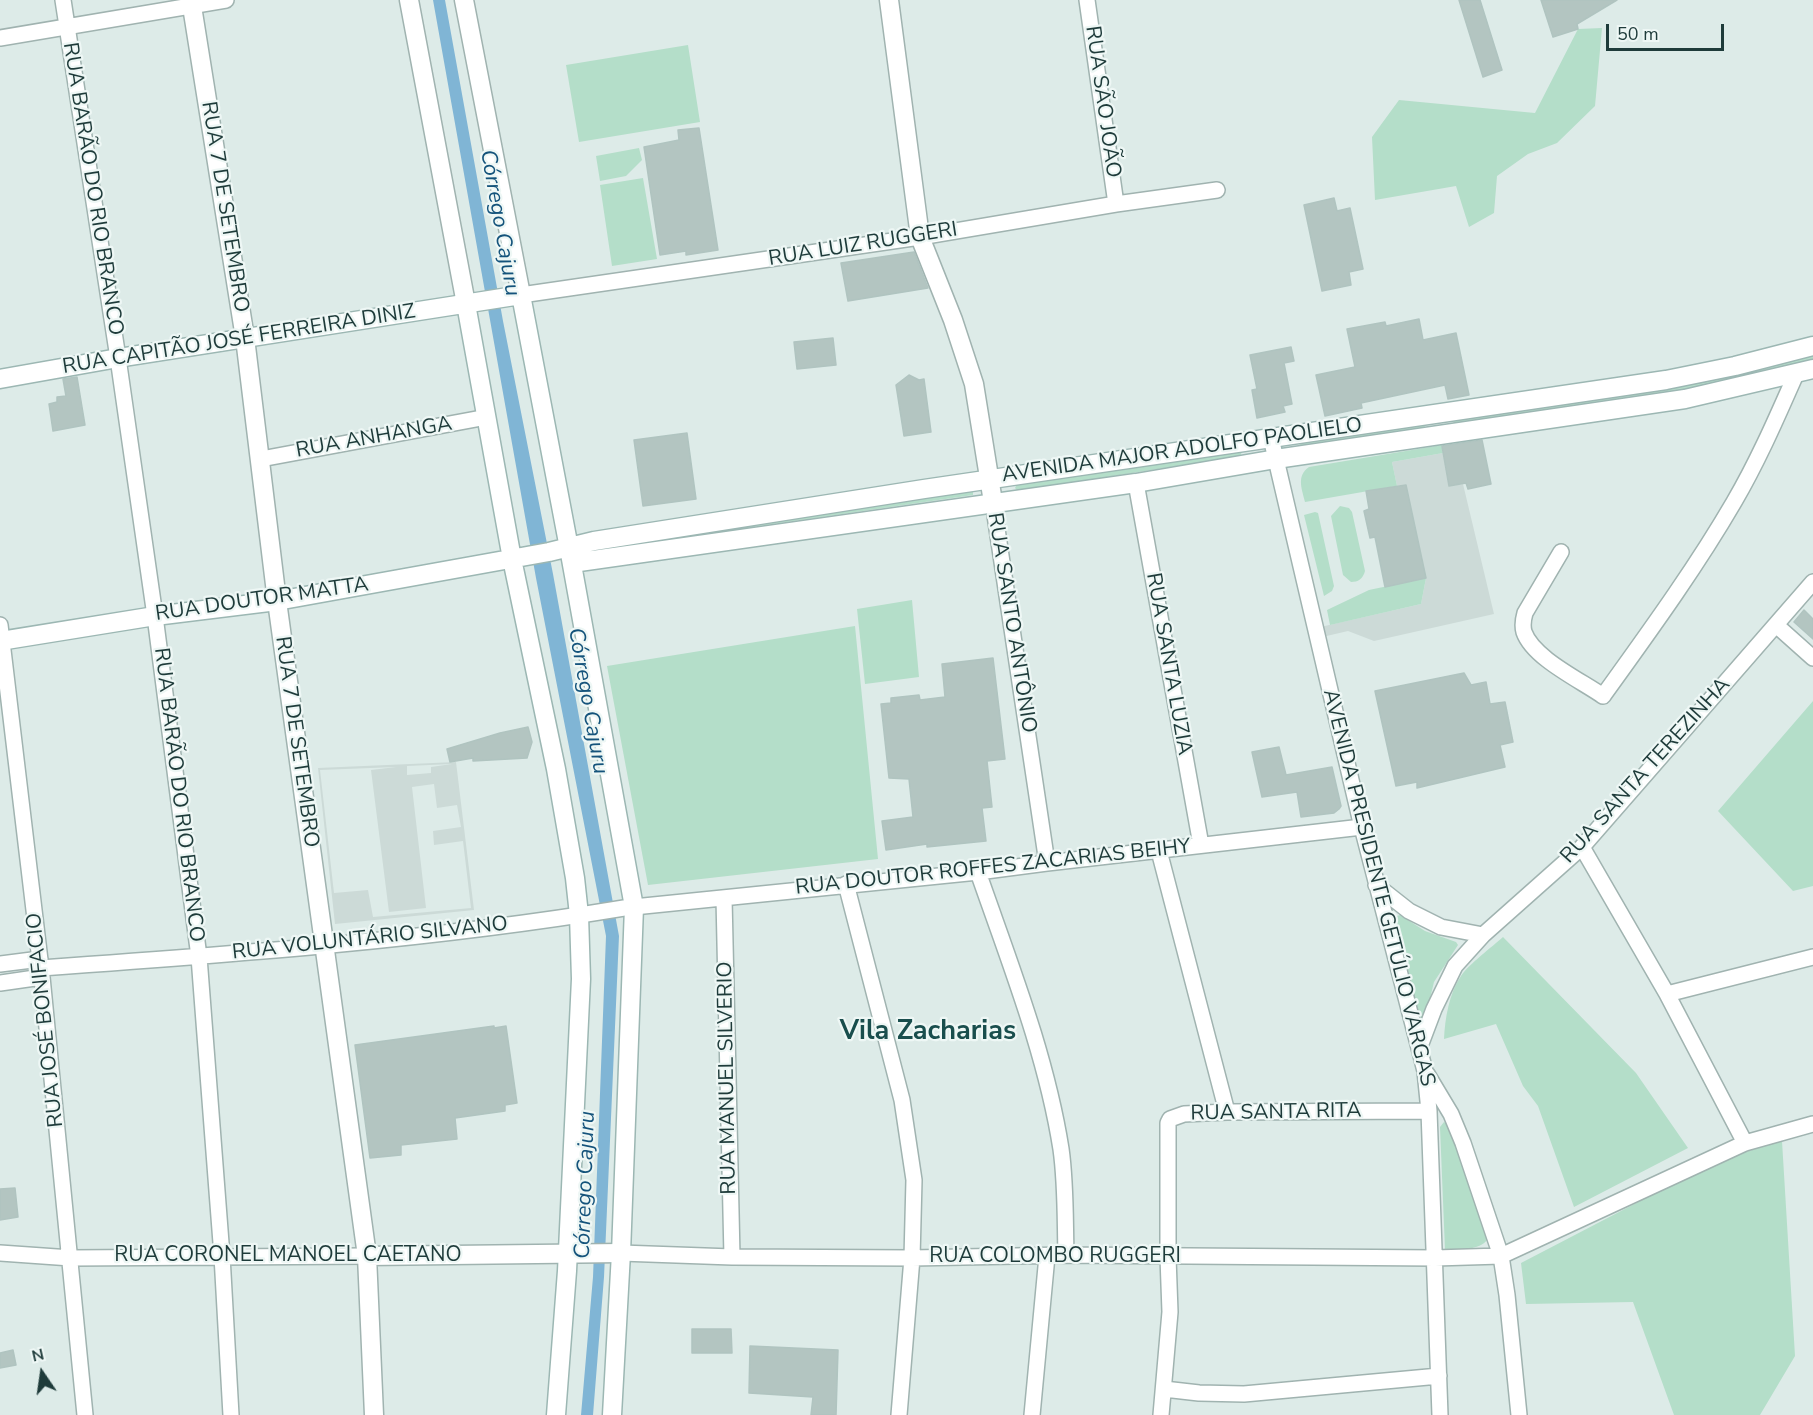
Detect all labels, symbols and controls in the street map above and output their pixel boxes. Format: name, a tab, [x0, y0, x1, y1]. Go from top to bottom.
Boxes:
scale bar	[1609, 12, 1728, 50]
text: 50 m	[1617, 22, 1659, 46]
street label: RUA SÃO JOÃO	[1079, 24, 1125, 180]
street label: RUA BARÃO DO RIO BRANCO	[56, 41, 128, 337]
street label: RUA 7 DE SETEMBRO	[195, 100, 253, 314]
water label: Córrego Cajuru	[473, 148, 525, 298]
street label: RUA LUIZ RUGGERI	[767, 218, 959, 272]
street label: RUA CAPITÃO JOSÉ FERREIRA DINIZ	[61, 300, 417, 380]
street label: RUA ANHANGA	[294, 412, 454, 464]
street label: AVENIDA MAJOR ADOLFO PAOLIELO	[1000, 413, 1364, 489]
street label: RUA SANTO ANTÔNIO	[981, 511, 1041, 735]
street label: RUA SANTA LUZIA	[1140, 571, 1196, 757]
street label: RUA DOUTOR MATTA	[154, 573, 370, 627]
water label: Córrego Cajuru	[561, 626, 613, 776]
street label: RUA 7 DE SETEMBRO	[269, 635, 323, 849]
street label: RUA BARÃO DO RIO BRANCO	[147, 646, 209, 944]
street label: RUA SANTA TEREZINHA	[1556, 673, 1736, 869]
street label: AVENIDA PRESIDENTE GETÚLIO VARGAS	[1316, 687, 1440, 1089]
street label: RUA DOUTOR ROFFES ZACARIAS BEIHY	[794, 835, 1192, 901]
street label: RUA JOSÉ BONIFACIO	[22, 911, 70, 1129]
street label: RUA VOLUNTÁRIO SILVANO	[231, 912, 509, 966]
street label: RUA MANUEL SILVERIO	[713, 961, 743, 1195]
district label: Vila Zacharias	[840, 1016, 1016, 1048]
street label: RUA SANTA RITA	[1190, 1099, 1362, 1127]
water label: Córrego Cajuru	[570, 1110, 602, 1260]
street label: RUA CORONEL MANOEL CAETANO	[114, 1243, 462, 1269]
street label: RUA COLOMBO RUGGERI	[929, 1244, 1181, 1270]
north arrow	[12, 1343, 72, 1403]
text: N	[30, 1343, 46, 1368]

